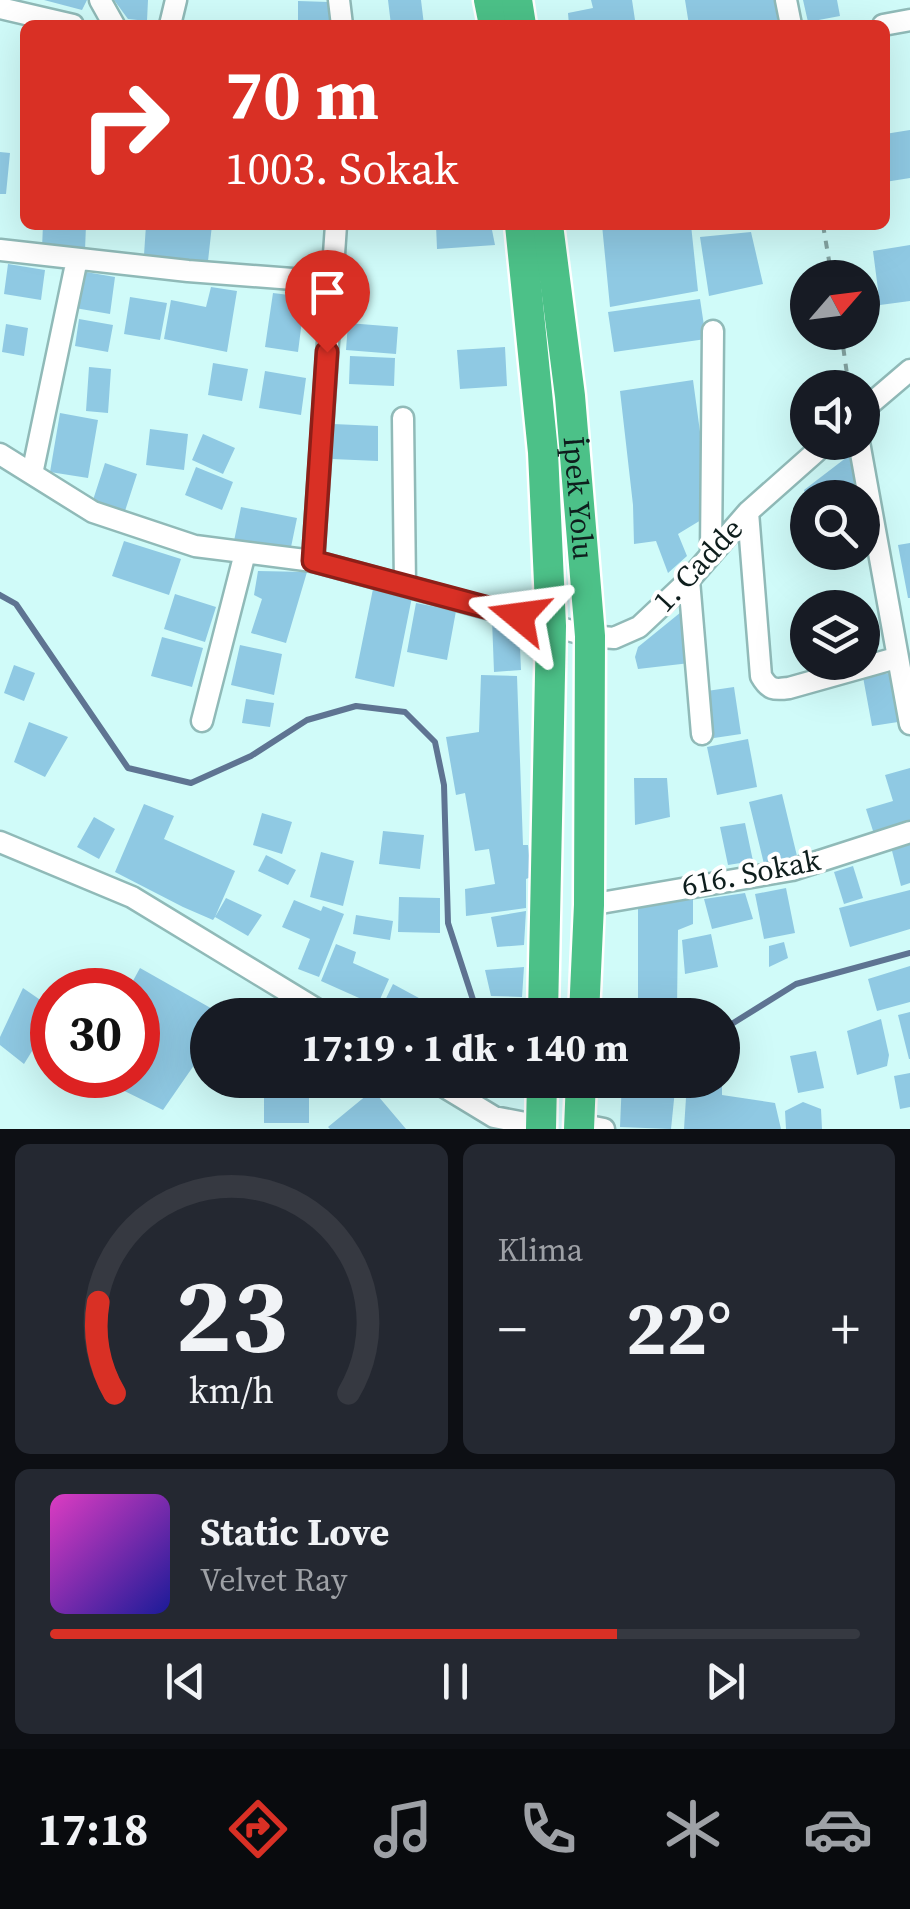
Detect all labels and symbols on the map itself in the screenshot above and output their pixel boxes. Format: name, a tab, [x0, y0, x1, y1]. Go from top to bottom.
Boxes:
pin	[285, 250, 370, 353]
north arrow	[790, 260, 880, 350]
street label: İpek Yolu	[553, 435, 605, 562]
street label: 1. Cadde	[644, 509, 752, 621]
position arrow	[467, 564, 571, 668]
street label: 616. Sokak	[678, 839, 824, 906]
speed limit sign: 30	[30, 968, 160, 1098]

